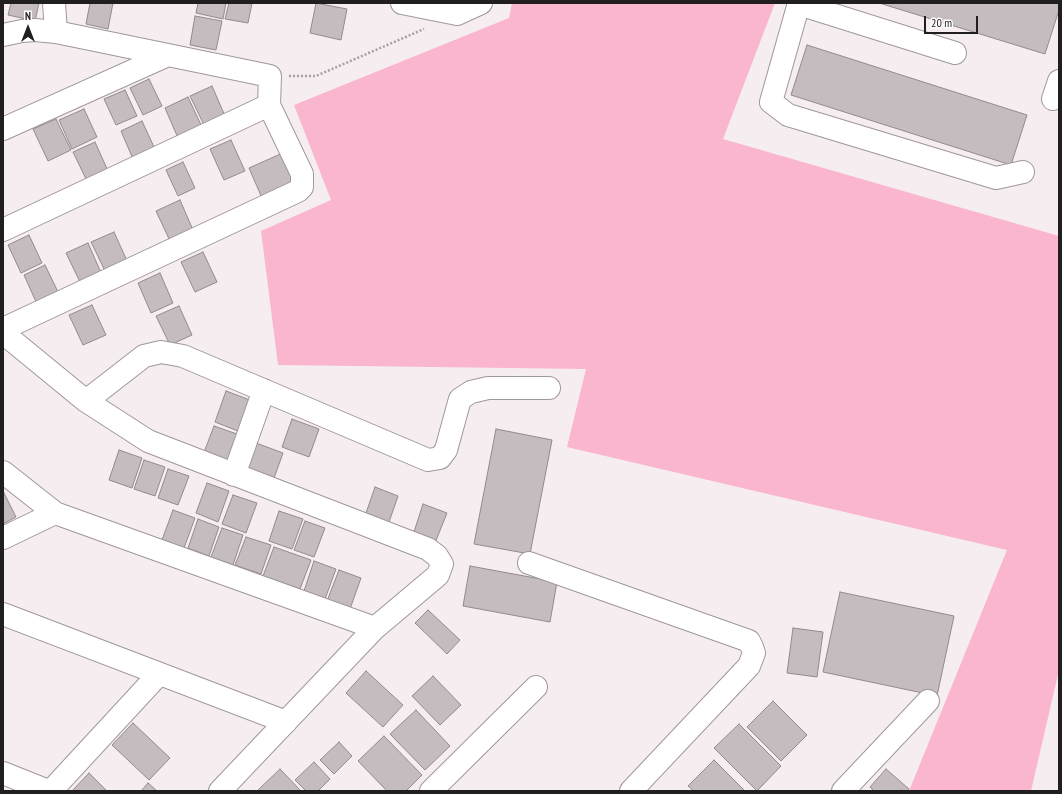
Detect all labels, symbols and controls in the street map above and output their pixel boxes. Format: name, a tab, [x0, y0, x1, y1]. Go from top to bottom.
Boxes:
north arrow	[8, 8, 48, 48]
scale bar	[926, 8, 980, 34]
text: N	[25, 9, 31, 23]
text: 20 m	[931, 15, 952, 30]

